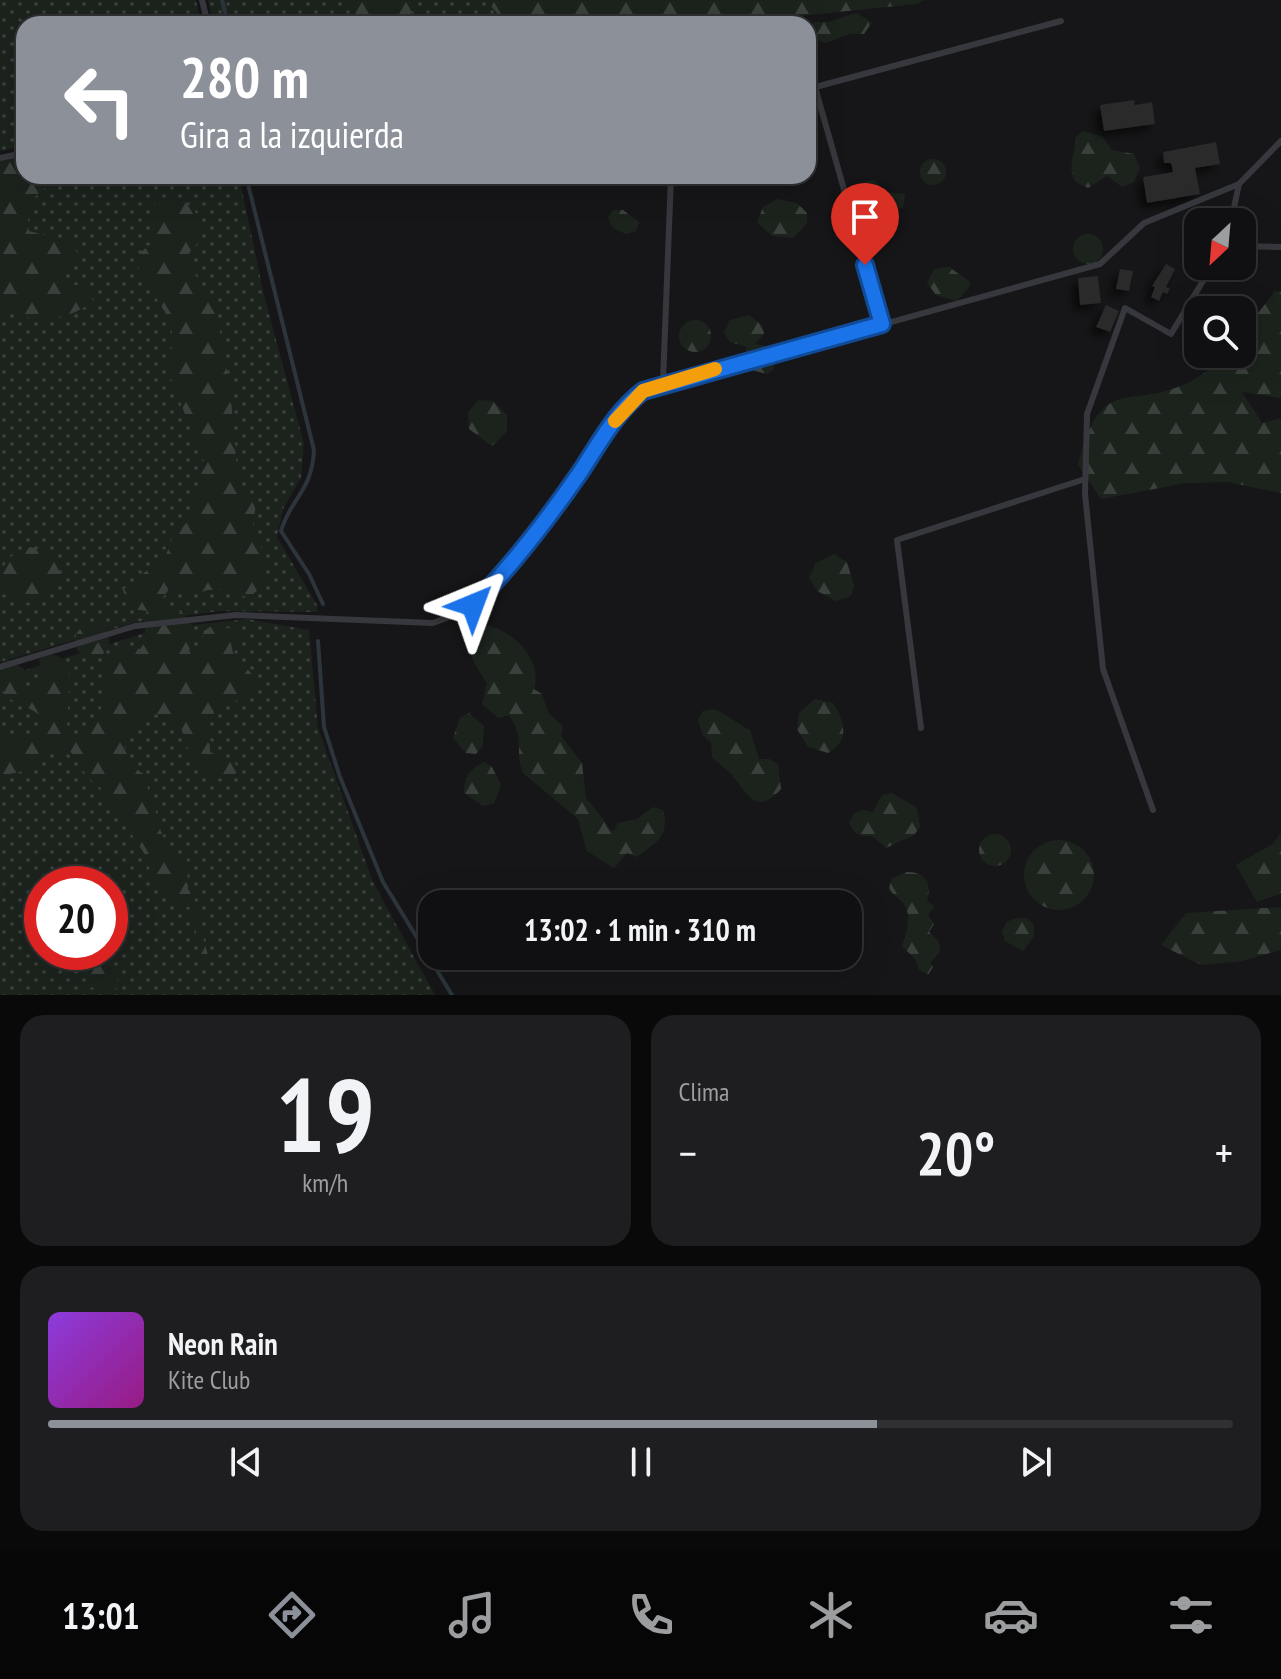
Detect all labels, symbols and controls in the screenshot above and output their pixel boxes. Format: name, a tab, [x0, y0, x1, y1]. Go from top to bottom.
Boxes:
text: 280 m	[180, 41, 309, 113]
icon: left	[48, 48, 152, 152]
text: Gira a la izquierda	[180, 111, 404, 158]
pin	[831, 183, 899, 265]
icon: arrive	[843, 195, 887, 239]
north arrow	[1184, 208, 1256, 280]
map controls	[1184, 208, 1256, 368]
button: search	[1184, 296, 1256, 368]
position arrow	[431, 563, 515, 647]
speed limit sign: 20	[24, 866, 128, 970]
text: 13:02 · 1 min · 310 m	[524, 910, 756, 949]
text: 19	[276, 1046, 375, 1181]
text: Clima	[679, 1075, 729, 1108]
text: 20°	[916, 1114, 995, 1192]
text: −	[679, 1124, 697, 1181]
text: +	[1215, 1124, 1233, 1181]
text: km/h	[302, 1166, 348, 1199]
text: Neon Rain	[168, 1324, 278, 1363]
text: Kite Club	[168, 1363, 250, 1396]
icon: previous	[224, 1440, 268, 1484]
icon: pause	[619, 1440, 663, 1484]
icon: next	[1014, 1440, 1058, 1484]
icon: directions	[264, 1587, 320, 1643]
icon: music	[444, 1587, 500, 1643]
icon: phone	[623, 1587, 679, 1643]
icon: climate	[803, 1587, 859, 1643]
icon: car	[983, 1587, 1039, 1643]
icon: filters	[1163, 1587, 1219, 1643]
text: 13:01	[62, 1592, 140, 1639]

